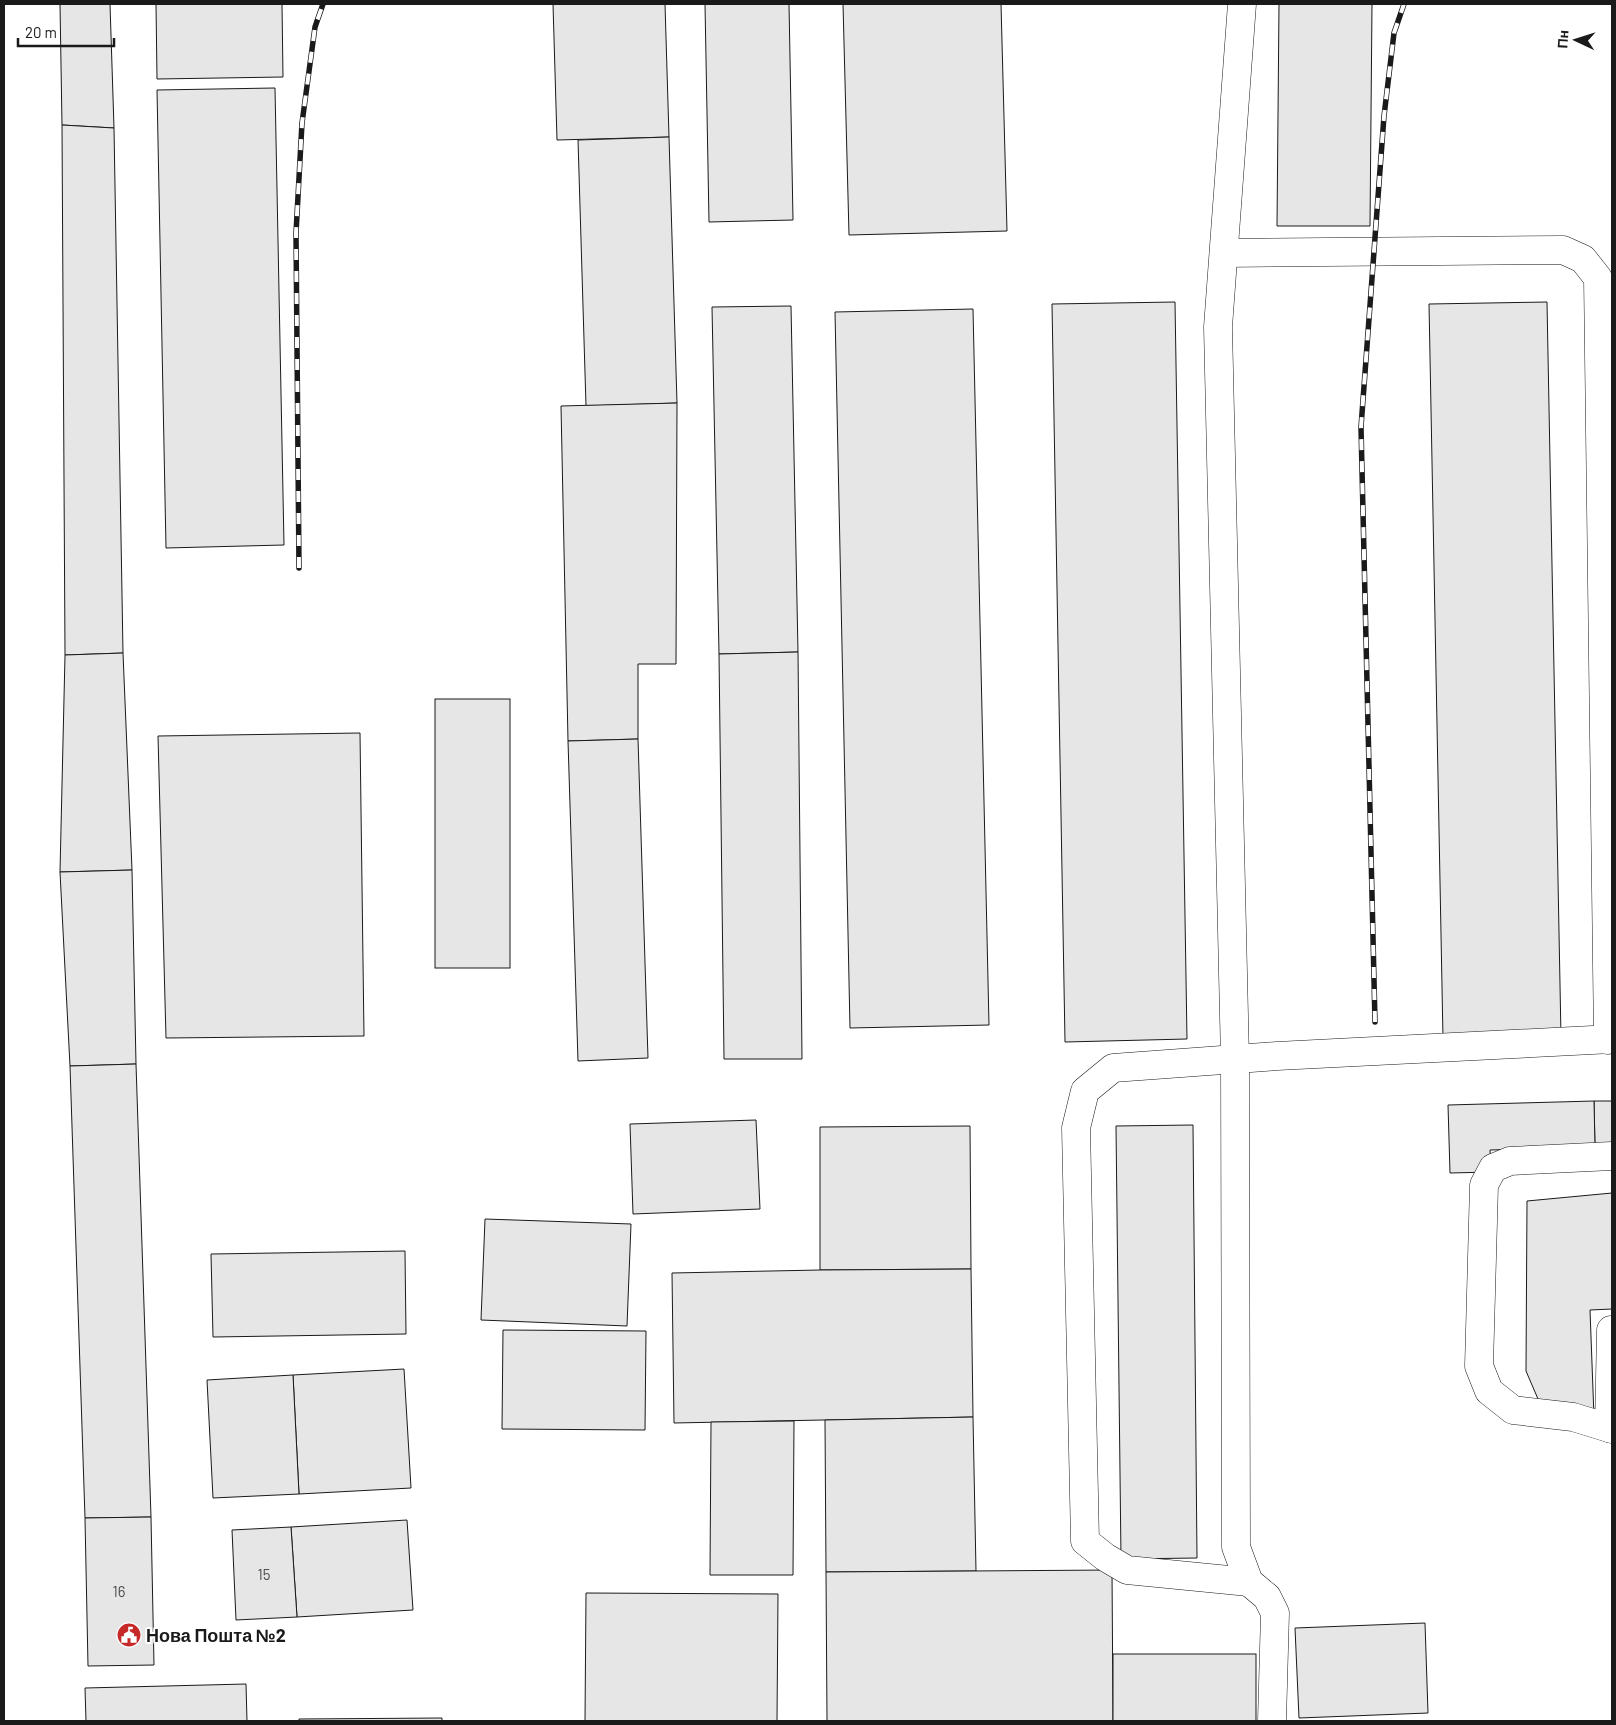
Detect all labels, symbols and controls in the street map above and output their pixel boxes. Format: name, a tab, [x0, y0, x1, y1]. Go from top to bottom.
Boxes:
scale bar	[18, 15, 114, 47]
north arrow	[1551, 15, 1601, 65]
text: 20 m	[25, 23, 57, 41]
text: Пн	[1553, 29, 1572, 49]
house number: 15	[258, 1565, 270, 1583]
house number: 16	[113, 1582, 125, 1600]
public building icon: Нова Пошта №2	[116, 1622, 142, 1648]
place label: Нова Пошта №2	[146, 1624, 286, 1646]

